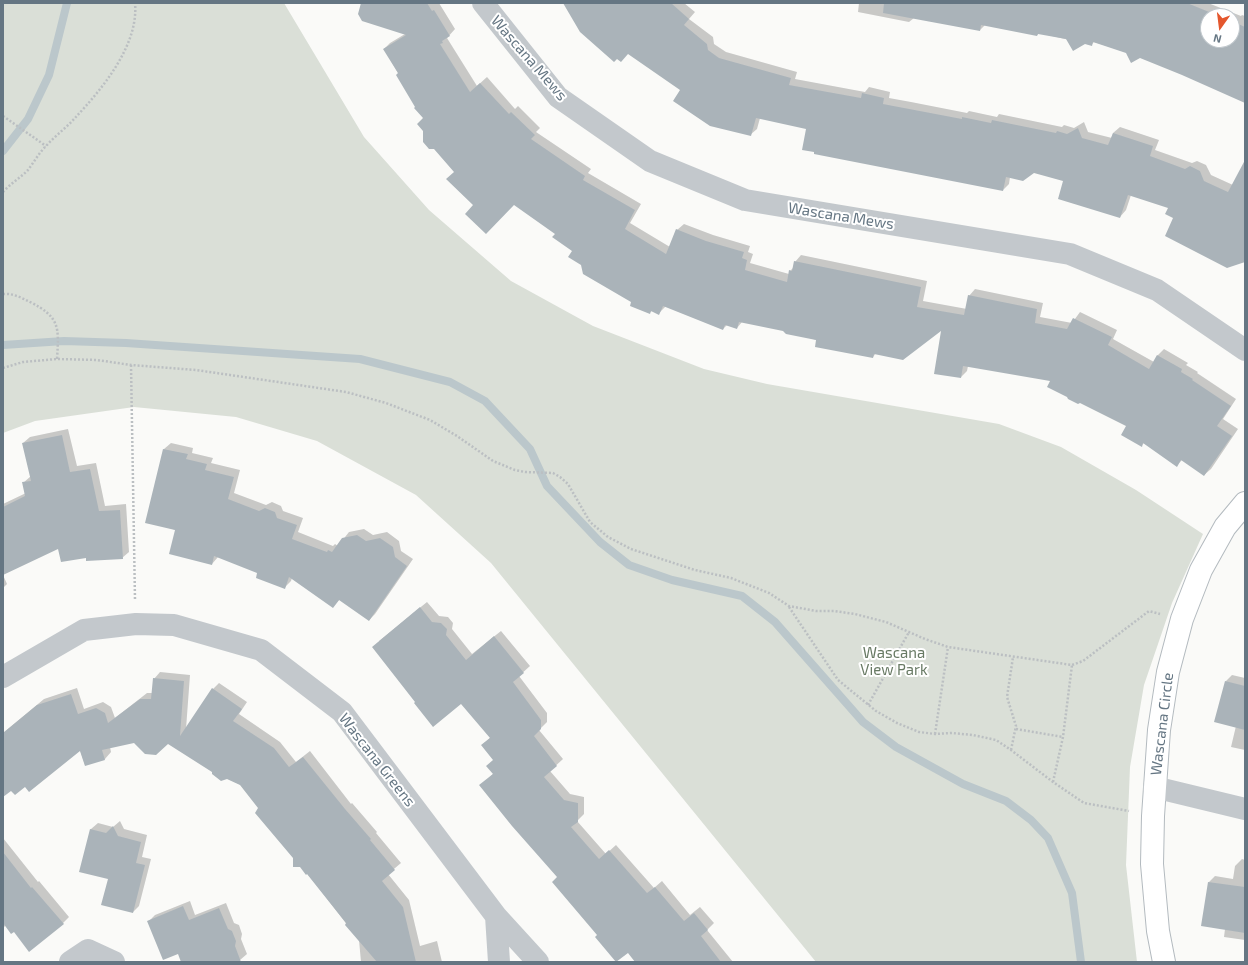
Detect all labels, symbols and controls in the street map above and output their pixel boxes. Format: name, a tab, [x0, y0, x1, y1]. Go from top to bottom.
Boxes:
north arrow	[1200, 8, 1240, 48]
street label: Wascana Mews	[487, 12, 571, 104]
text: N	[1212, 32, 1223, 46]
street label: Wascana Mews	[787, 199, 895, 233]
park label: Wascana View Park	[860, 644, 928, 679]
street label: Wascana Circle	[1147, 671, 1177, 777]
street label: Wascana Greens	[335, 710, 419, 810]

